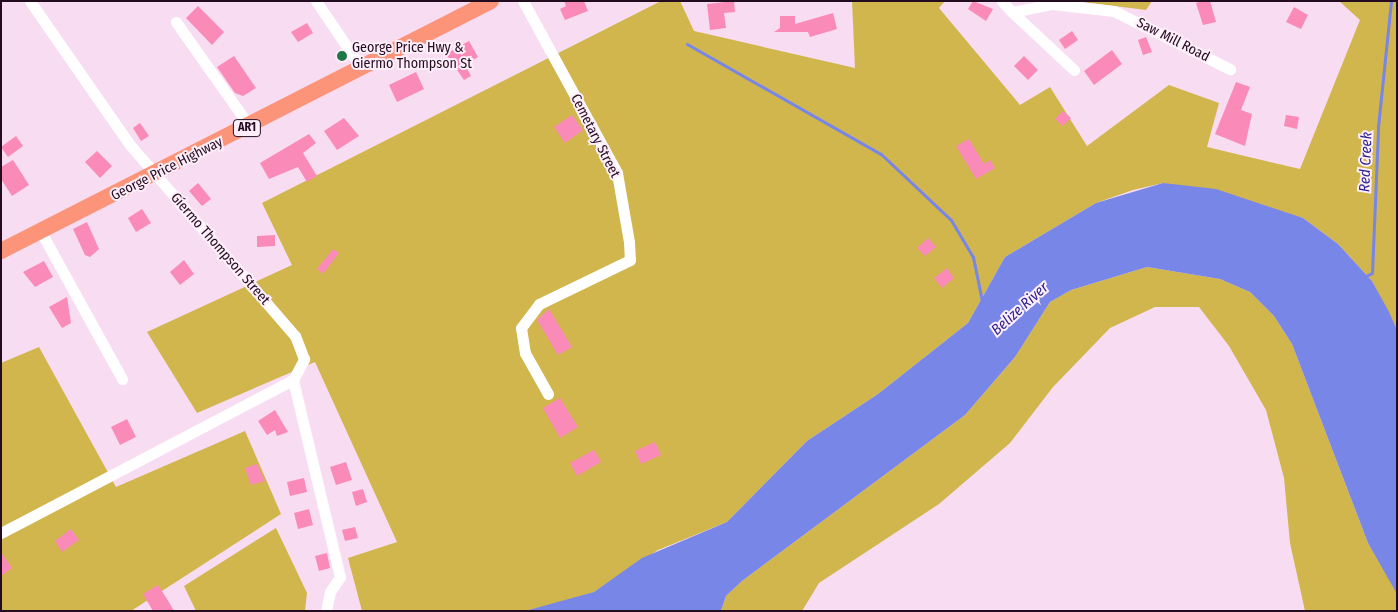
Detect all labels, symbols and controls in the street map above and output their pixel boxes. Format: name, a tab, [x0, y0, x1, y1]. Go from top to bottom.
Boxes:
street label: Saw Mill Road	[1134, 14, 1212, 66]
place label: George Price Hwy & Giermo Thompson St	[352, 40, 472, 72]
marker: George Price Hwy & Giermo Thompson St	[336, 50, 348, 62]
street label: Cemetary Street	[567, 91, 623, 181]
road number: AR1	[232, 119, 262, 138]
water label: Red Creek	[1356, 132, 1376, 192]
street label: George Price Highway	[108, 134, 226, 204]
street label: Gíermo Thompson Street	[167, 190, 273, 308]
water label: Belize River	[988, 279, 1052, 339]

